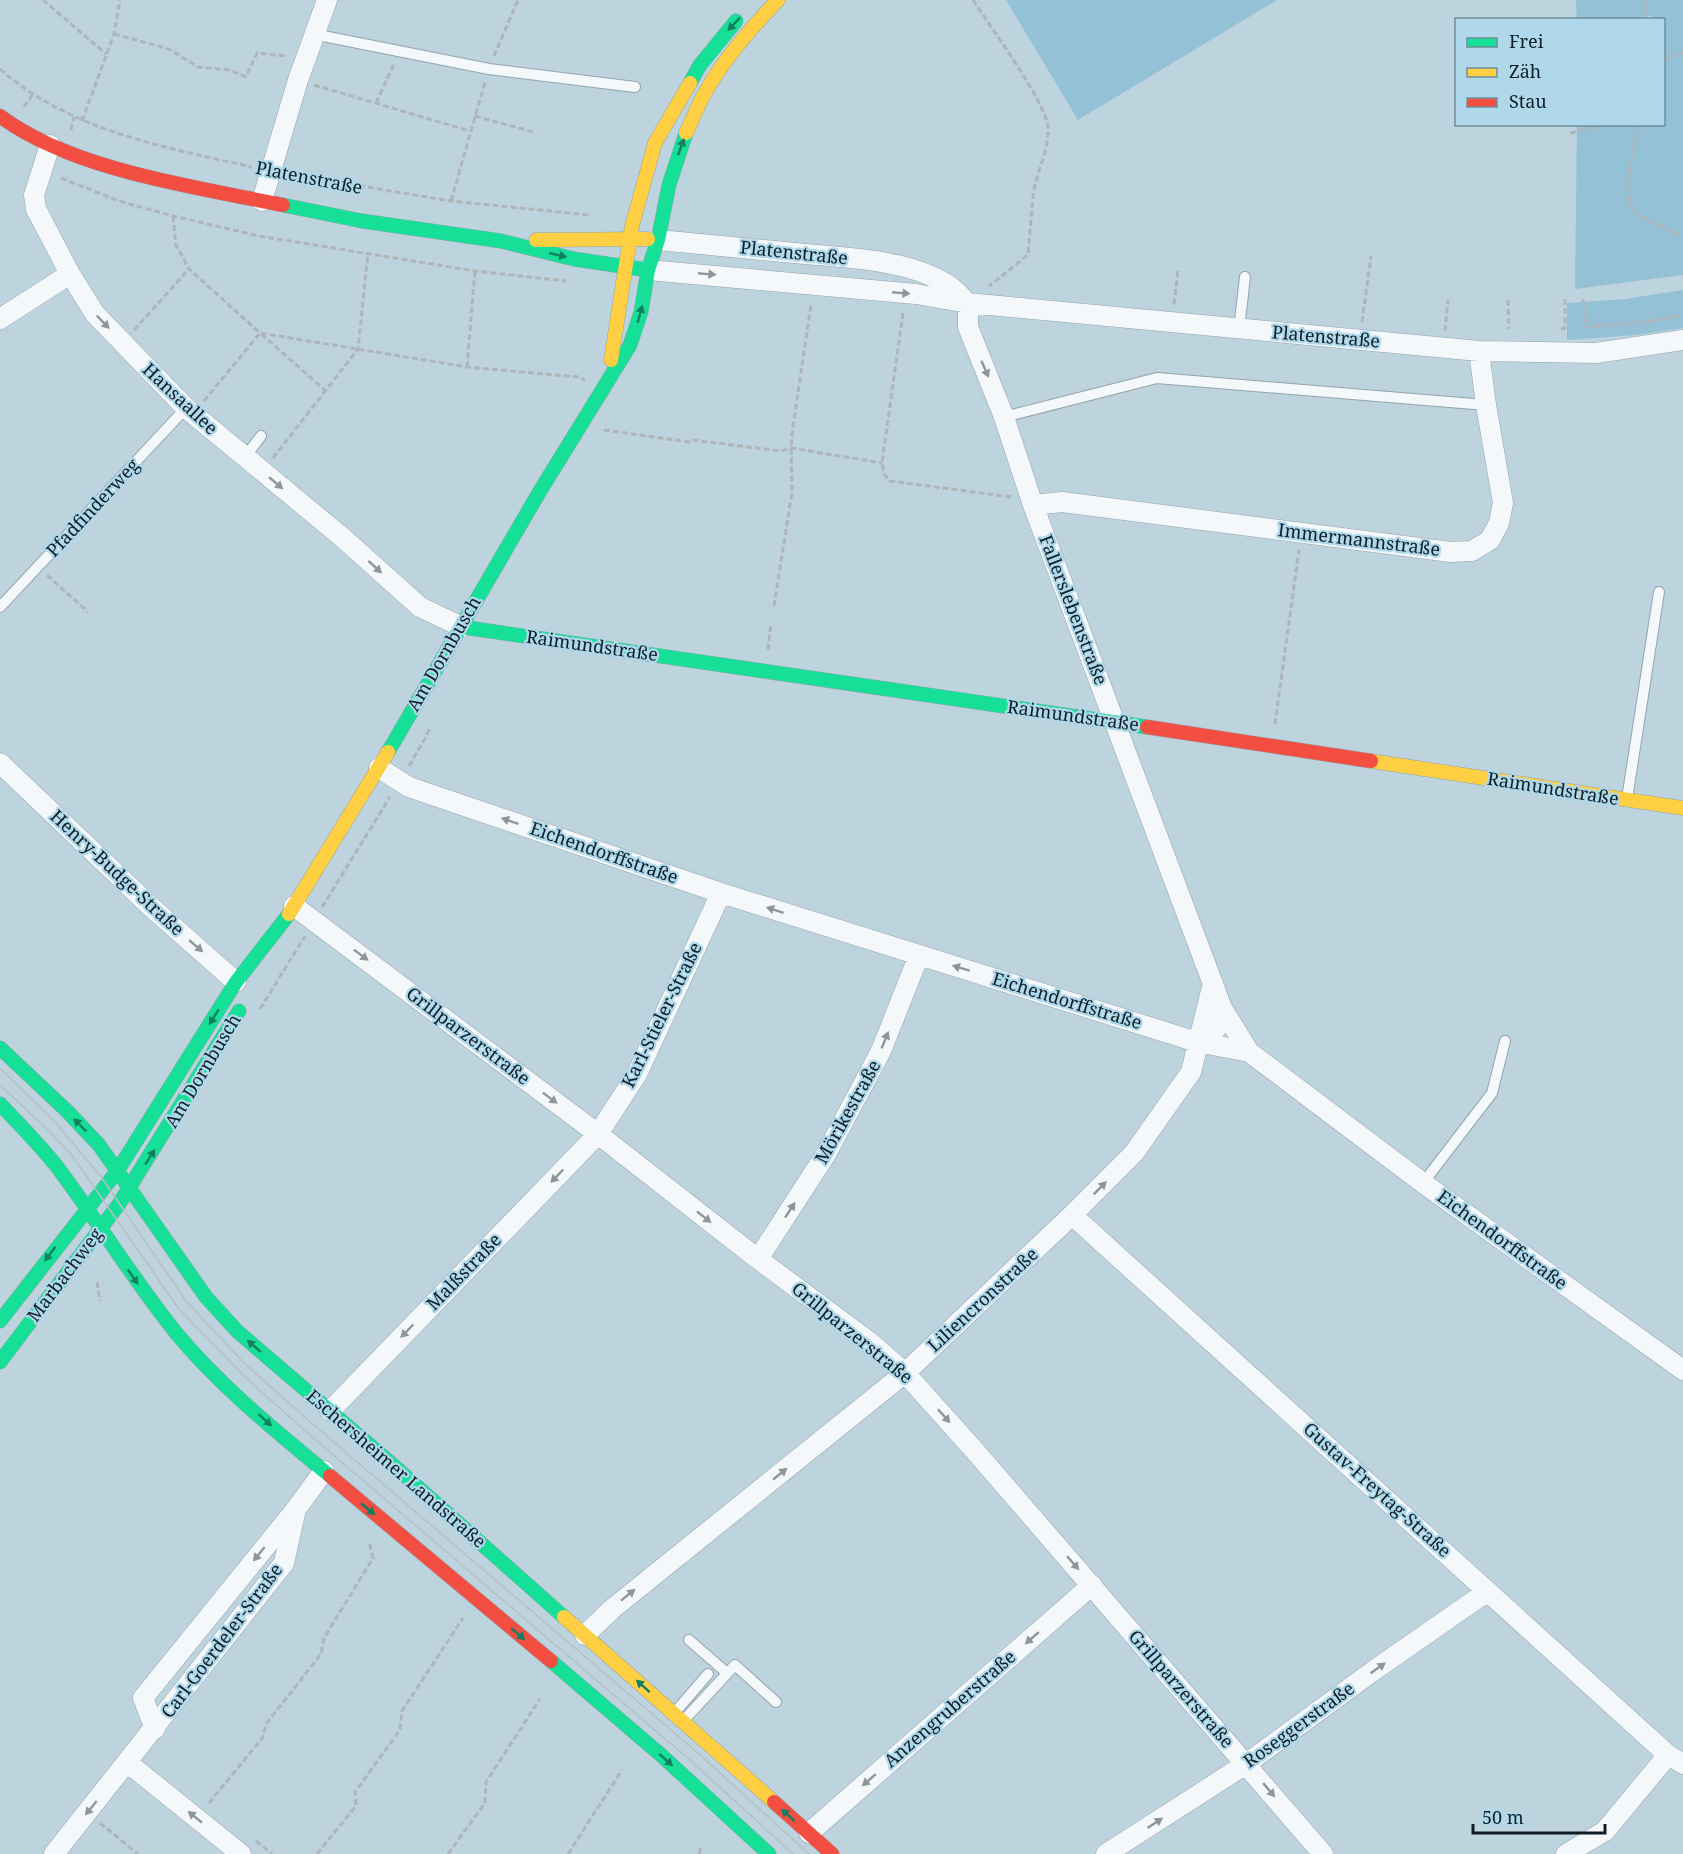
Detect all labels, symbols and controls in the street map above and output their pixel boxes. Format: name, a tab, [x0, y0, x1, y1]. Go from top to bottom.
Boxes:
one-way arrow	[727, 16, 741, 30]
legend	[1455, 18, 1665, 126]
text: Frei	[1509, 29, 1544, 53]
text: Zäh	[1509, 59, 1541, 83]
text: Stau	[1509, 89, 1547, 113]
one-way arrow	[676, 138, 686, 156]
street label: Platenstraße	[254, 155, 365, 199]
street label: Platenstraße	[739, 234, 849, 270]
one-way arrow	[549, 251, 567, 261]
one-way arrow	[697, 269, 716, 279]
one-way arrow	[892, 288, 911, 298]
one-way arrow	[635, 305, 645, 324]
one-way arrow	[96, 314, 110, 329]
street label: Platenstraße	[1271, 319, 1381, 353]
street label: Hansaallee	[138, 357, 224, 439]
one-way arrow	[980, 360, 990, 378]
street label: Pfadfinderweg	[40, 453, 144, 562]
one-way arrow	[268, 476, 283, 489]
street label: Immermannstraße	[1277, 517, 1442, 561]
street label: Fallerslebenstraße	[1034, 531, 1114, 688]
one-way arrow	[367, 560, 382, 573]
street label: Am Dornbusch	[401, 592, 486, 715]
street label: Raimundstraße	[525, 624, 660, 666]
street label: Raimundstraße	[1006, 694, 1141, 736]
street label: Raimundstraße	[1486, 766, 1621, 810]
street label: Henry-Budge-Straße	[46, 804, 190, 941]
street label: Eichendorffstraße	[527, 815, 682, 889]
one-way arrow	[501, 816, 519, 826]
one-way arrow	[766, 905, 784, 914]
street label: Karl-Stieler-Straße	[616, 938, 707, 1091]
one-way arrow	[188, 940, 204, 953]
one-way arrow	[353, 949, 368, 961]
one-way arrow	[952, 963, 970, 972]
street label: Eichendorffstraße	[990, 966, 1145, 1034]
street label: Grillparzerstraße	[402, 981, 535, 1090]
street label: Am Dornbusch	[159, 1009, 246, 1132]
one-way arrow	[209, 1009, 220, 1025]
one-way arrow	[880, 1031, 890, 1049]
street label: Mörikestraße	[809, 1055, 886, 1168]
one-way arrow	[542, 1091, 558, 1104]
one-way arrow	[74, 1119, 88, 1133]
one-way arrow	[144, 1149, 155, 1165]
one-way arrow	[550, 1168, 564, 1183]
one-way arrow	[1092, 1181, 1106, 1195]
street label: Eichendorffstraße	[1433, 1184, 1572, 1294]
one-way arrow	[784, 1202, 795, 1218]
one-way arrow	[696, 1211, 712, 1224]
street label: Marbachweg	[21, 1222, 108, 1326]
street label: Malßstraße	[421, 1228, 506, 1315]
street label: Liliencronstraße	[922, 1242, 1043, 1357]
one-way arrow	[44, 1246, 56, 1262]
one-way arrow	[127, 1268, 139, 1284]
street label: Grillparzerstraße	[787, 1276, 918, 1388]
one-way arrow	[400, 1324, 414, 1339]
one-way arrow	[247, 1339, 262, 1353]
street label: Eschersheimer Landstraße	[302, 1384, 491, 1553]
one-way arrow	[937, 1409, 951, 1424]
one-way arrow	[257, 1413, 272, 1427]
street label: Gustav-Freytag-Straße	[1299, 1416, 1457, 1562]
one-way arrow	[772, 1467, 788, 1480]
one-way arrow	[360, 1502, 375, 1515]
one-way arrow	[252, 1546, 265, 1562]
one-way arrow	[1066, 1555, 1079, 1570]
street label: Carl-Goerdeler-Straße	[155, 1558, 287, 1723]
one-way arrow	[620, 1589, 636, 1602]
street label: Grillparzerstraße	[1124, 1624, 1240, 1753]
one-way arrow	[510, 1627, 526, 1640]
one-way arrow	[1025, 1631, 1040, 1644]
street label: Anzengruberstraße	[878, 1644, 1020, 1772]
one-way arrow	[1370, 1662, 1386, 1674]
street label: Roseggerstraße	[1238, 1676, 1359, 1773]
one-way arrow	[635, 1679, 650, 1693]
one-way arrow	[658, 1753, 673, 1766]
one-way arrow	[862, 1773, 877, 1787]
one-way arrow	[1262, 1782, 1275, 1797]
scale bar	[1473, 1797, 1605, 1835]
one-way arrow	[86, 1801, 98, 1816]
text: 50 m	[1482, 1805, 1524, 1829]
one-way arrow	[781, 1808, 796, 1822]
one-way arrow	[187, 1811, 203, 1824]
one-way arrow	[1147, 1817, 1163, 1828]

